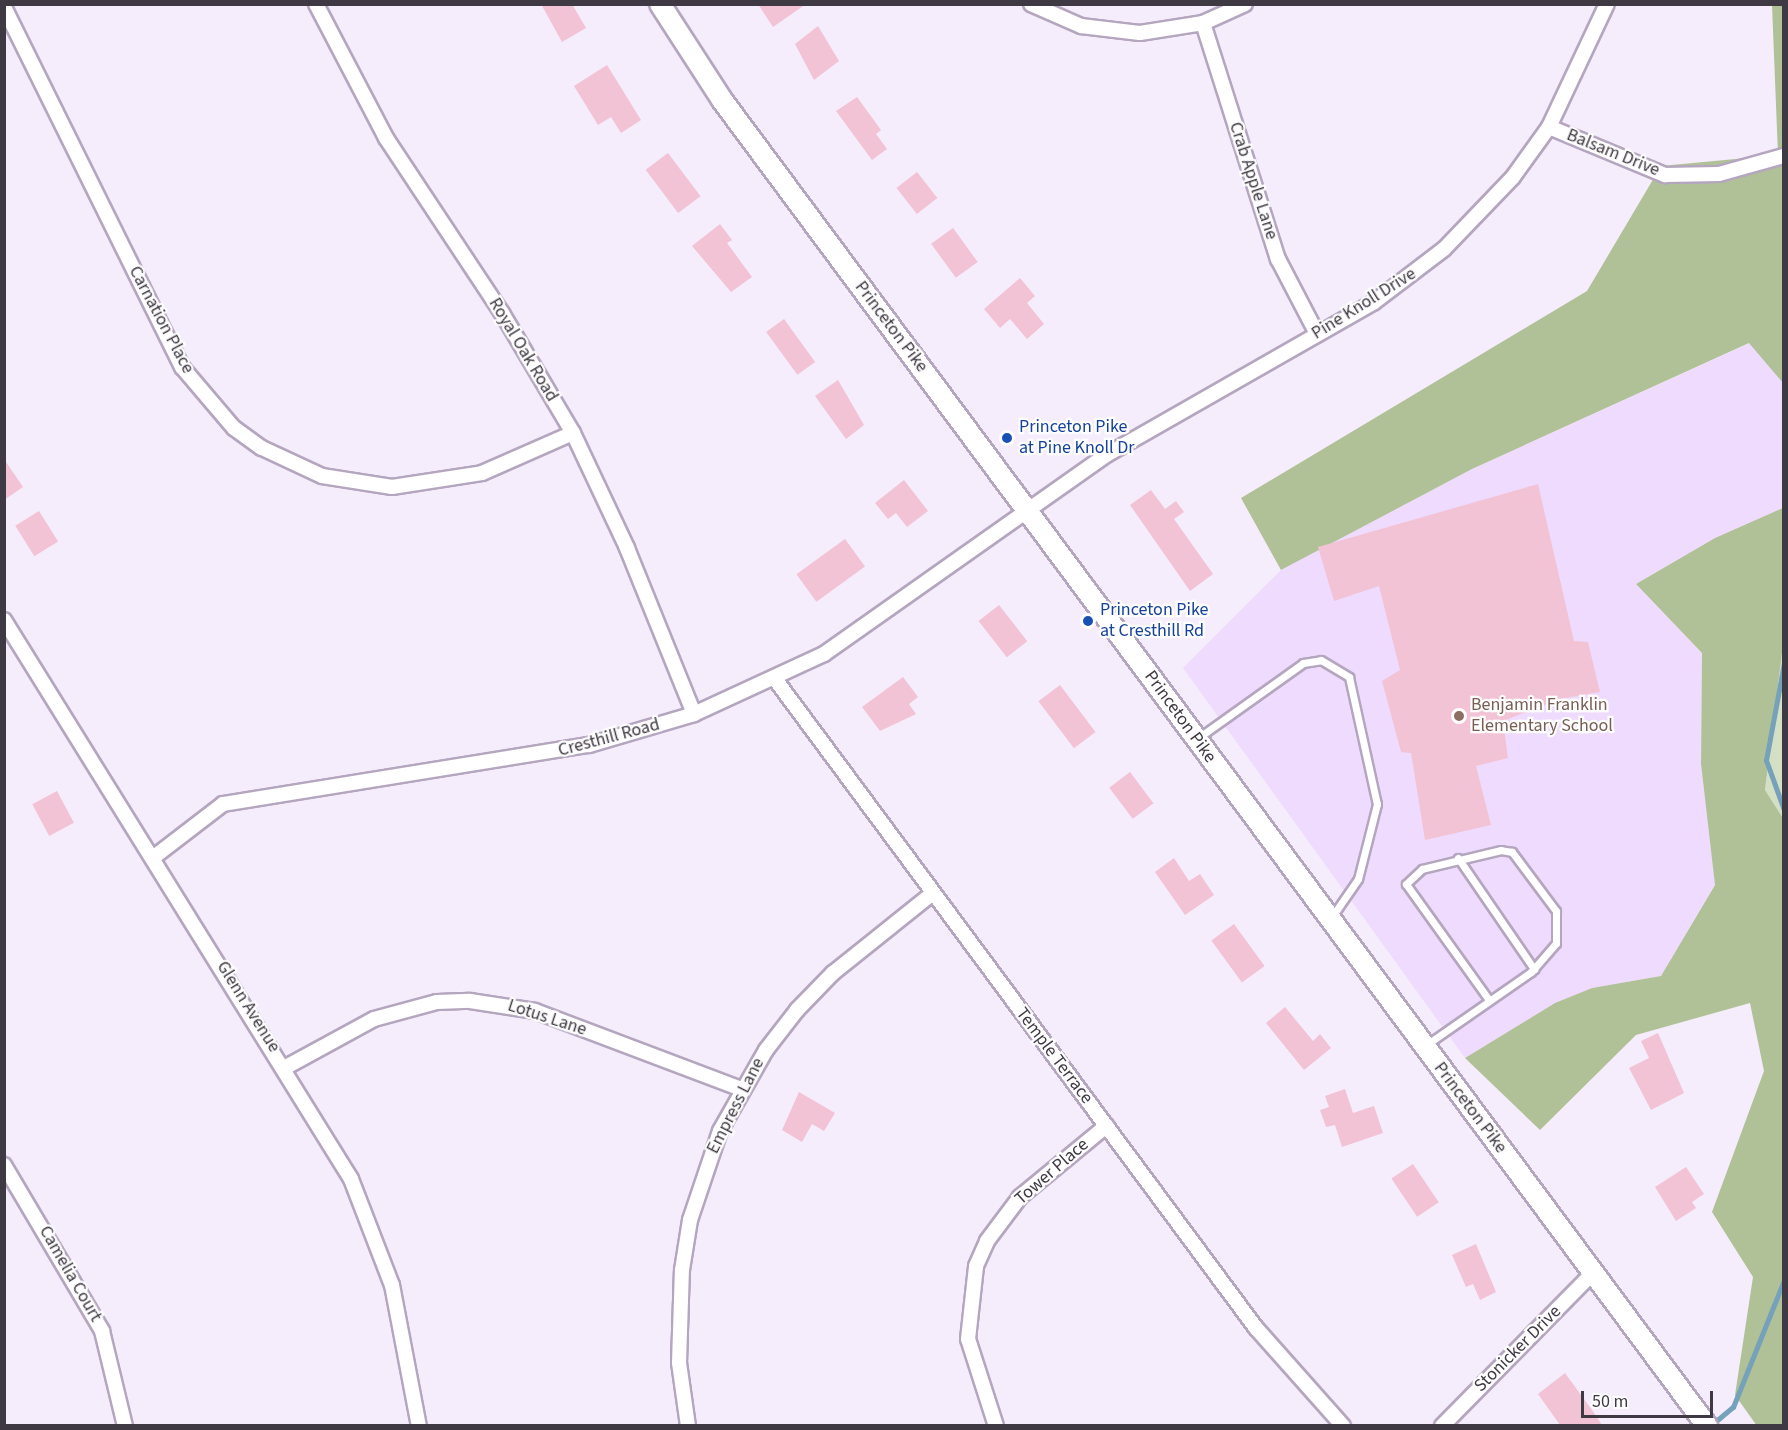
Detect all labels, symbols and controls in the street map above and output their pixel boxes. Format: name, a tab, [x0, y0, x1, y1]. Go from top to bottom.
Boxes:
street label: Crab Apple Lane	[1224, 120, 1282, 242]
street label: Balsam Drive	[1563, 125, 1663, 181]
street label: Carnation Place	[124, 263, 198, 377]
street label: Pine Knoll Drive	[1308, 263, 1420, 345]
street label: Princeton Pike	[850, 277, 932, 377]
street label: Royal Oak Road	[484, 294, 562, 406]
place label: Princeton Pike at Pine Knoll Dr	[1019, 417, 1135, 460]
marker: Princeton Pike at Pine Knoll Dr	[1000, 431, 1014, 445]
place label: Princeton Pike at Cresthill Rd	[1100, 600, 1208, 642]
marker: Princeton Pike at Cresthill Rd	[1081, 614, 1095, 628]
street label: Princeton Pike	[1139, 667, 1221, 767]
place label: Benjamin Franklin Elementary School	[1471, 695, 1613, 738]
marker: Benjamin Franklin Elementary School	[1452, 709, 1466, 723]
street label: Cresthill Road	[556, 714, 662, 762]
street label: Glenn Avenue	[211, 957, 285, 1057]
street label: Lotus Lane	[505, 995, 589, 1041]
street label: Temple Terrace	[1011, 1004, 1097, 1108]
street label: Empress Lane	[703, 1054, 769, 1158]
street label: Princeton Pike	[1429, 1058, 1511, 1158]
street label: Tower Place	[1011, 1134, 1093, 1210]
street label: Camelia Court	[34, 1222, 106, 1326]
street label: Stonicker Drive	[1470, 1301, 1566, 1397]
scale bar	[1584, 1379, 1716, 1417]
text: 50 m	[1592, 1389, 1628, 1414]

